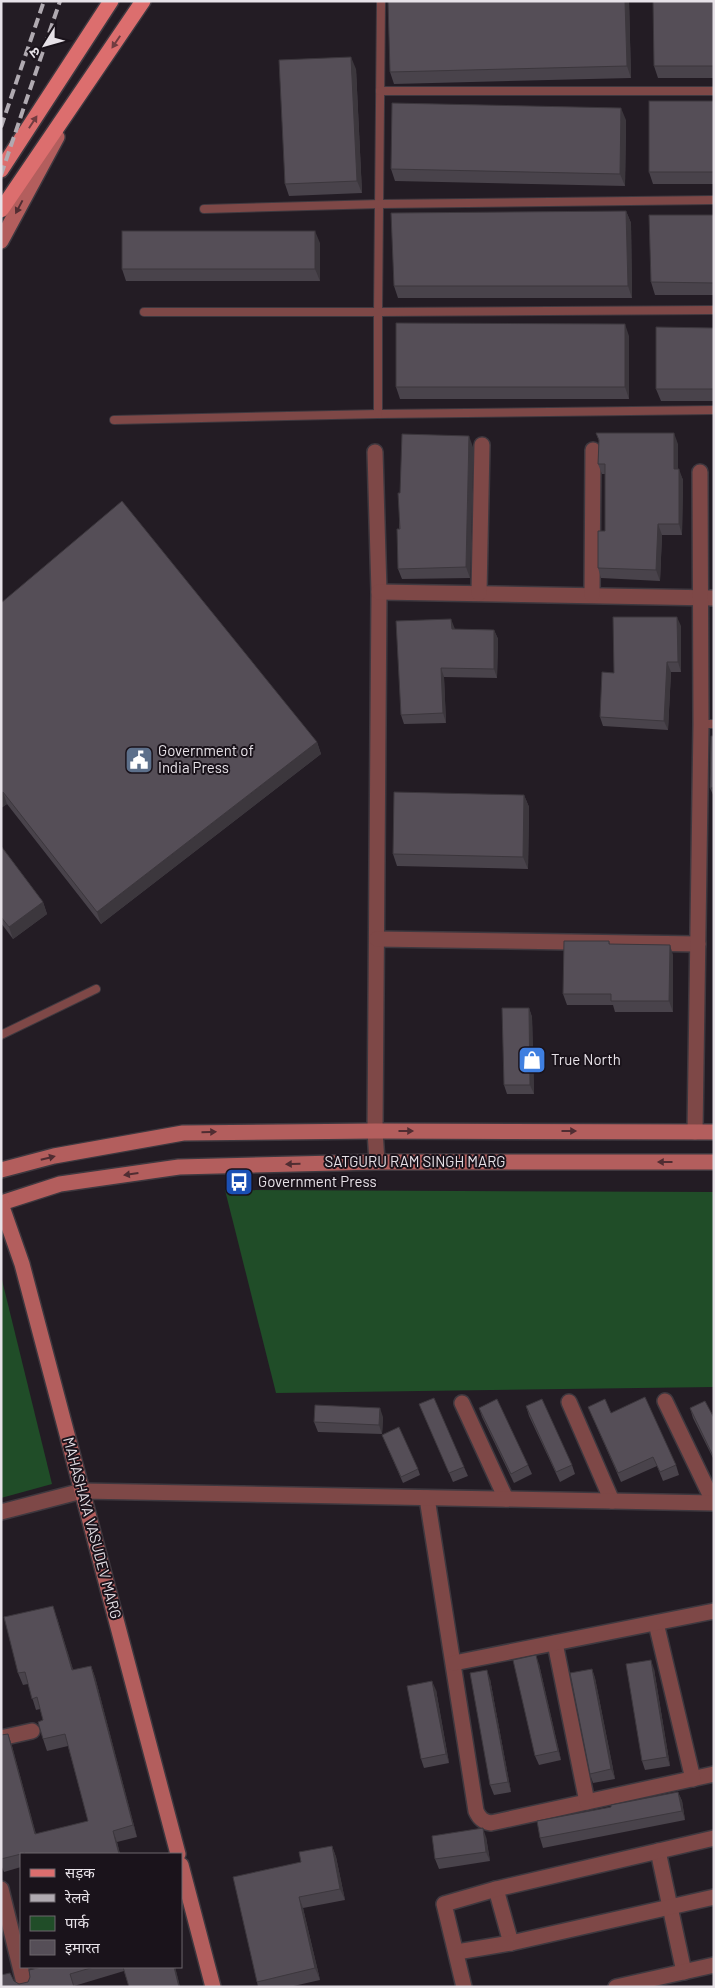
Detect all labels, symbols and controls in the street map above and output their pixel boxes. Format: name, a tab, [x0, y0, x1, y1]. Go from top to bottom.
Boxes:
north arrow	[20, 20, 70, 70]
one-way arrow	[111, 35, 121, 49]
text: उ	[24, 44, 43, 62]
one-way arrow	[28, 115, 38, 128]
one-way arrow	[15, 200, 24, 214]
place label: Government of India Press	[158, 741, 254, 776]
public building icon: Government of India Press	[124, 745, 154, 775]
shop icon: True North	[517, 1045, 547, 1075]
place label: True North	[551, 1050, 621, 1068]
one-way arrow	[398, 1127, 414, 1135]
one-way arrow	[201, 1128, 217, 1136]
one-way arrow	[561, 1128, 577, 1136]
street label: SATGURU RAM SINGH MARG	[324, 1152, 506, 1170]
one-way arrow	[41, 1154, 56, 1162]
one-way arrow	[657, 1158, 673, 1166]
one-way arrow	[284, 1160, 300, 1168]
bus stop icon: Government Press	[224, 1167, 254, 1197]
one-way arrow	[122, 1170, 138, 1178]
place label: Government Press	[258, 1172, 377, 1190]
street label: MAHASHAYA VASUDEV MARG	[60, 1435, 126, 1621]
legend	[20, 1853, 182, 1968]
text: सड़क	[65, 1863, 95, 1881]
text: रेलवे	[64, 1888, 90, 1906]
text: पार्क	[65, 1913, 89, 1931]
text: इमारत	[65, 1938, 100, 1956]

